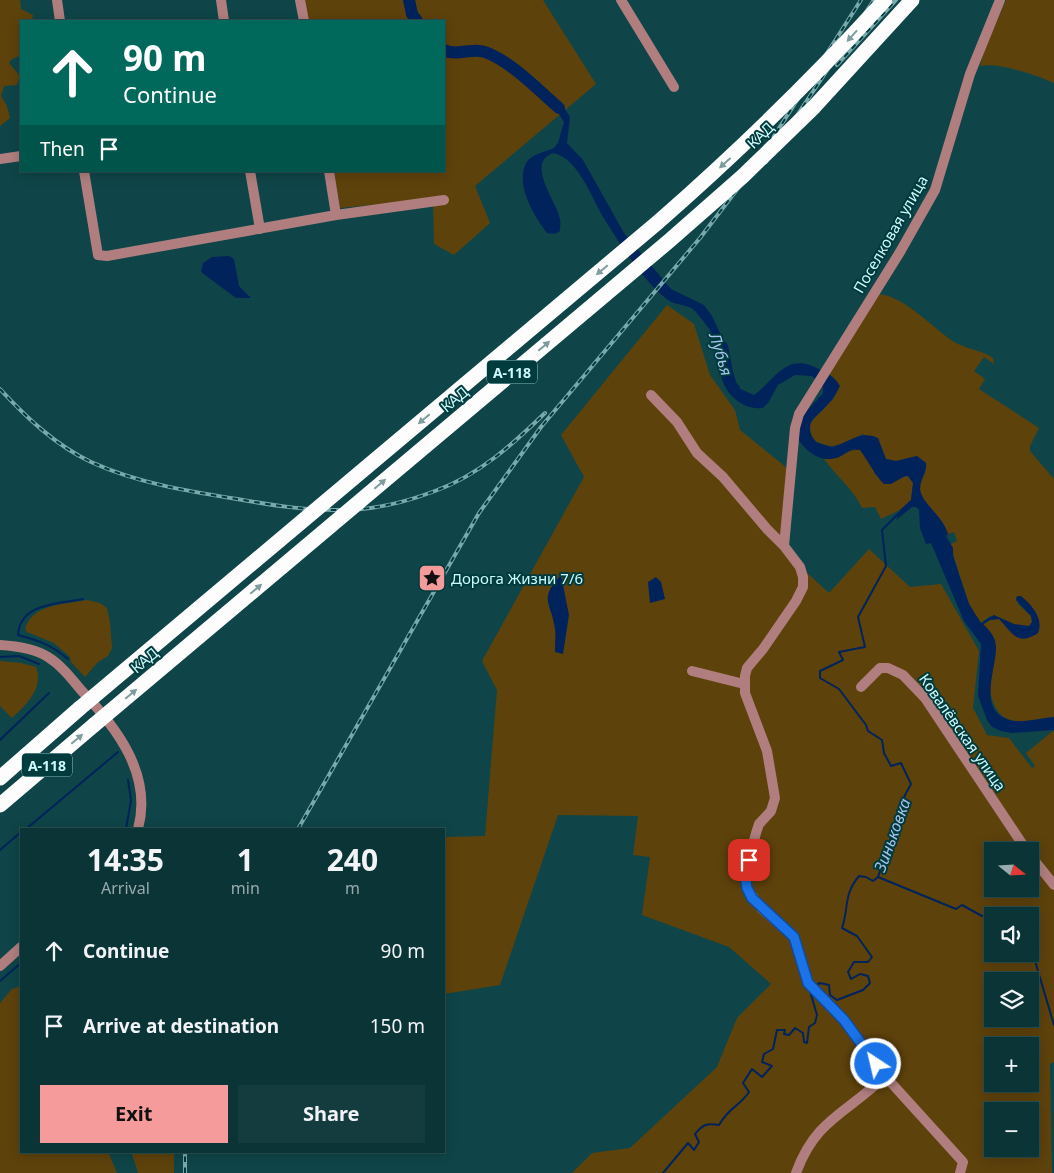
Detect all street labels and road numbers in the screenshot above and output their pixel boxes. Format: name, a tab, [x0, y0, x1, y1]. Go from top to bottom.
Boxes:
street label: КАД	[742, 117, 778, 153]
street label: Поселковая улица	[848, 172, 932, 296]
road number: А-118	[487, 361, 537, 384]
street label: КАД	[436, 382, 472, 416]
street label: КАД	[126, 643, 162, 677]
street label: Ковалёвская улица	[915, 669, 1011, 795]
road number: А-118	[22, 754, 72, 776]

